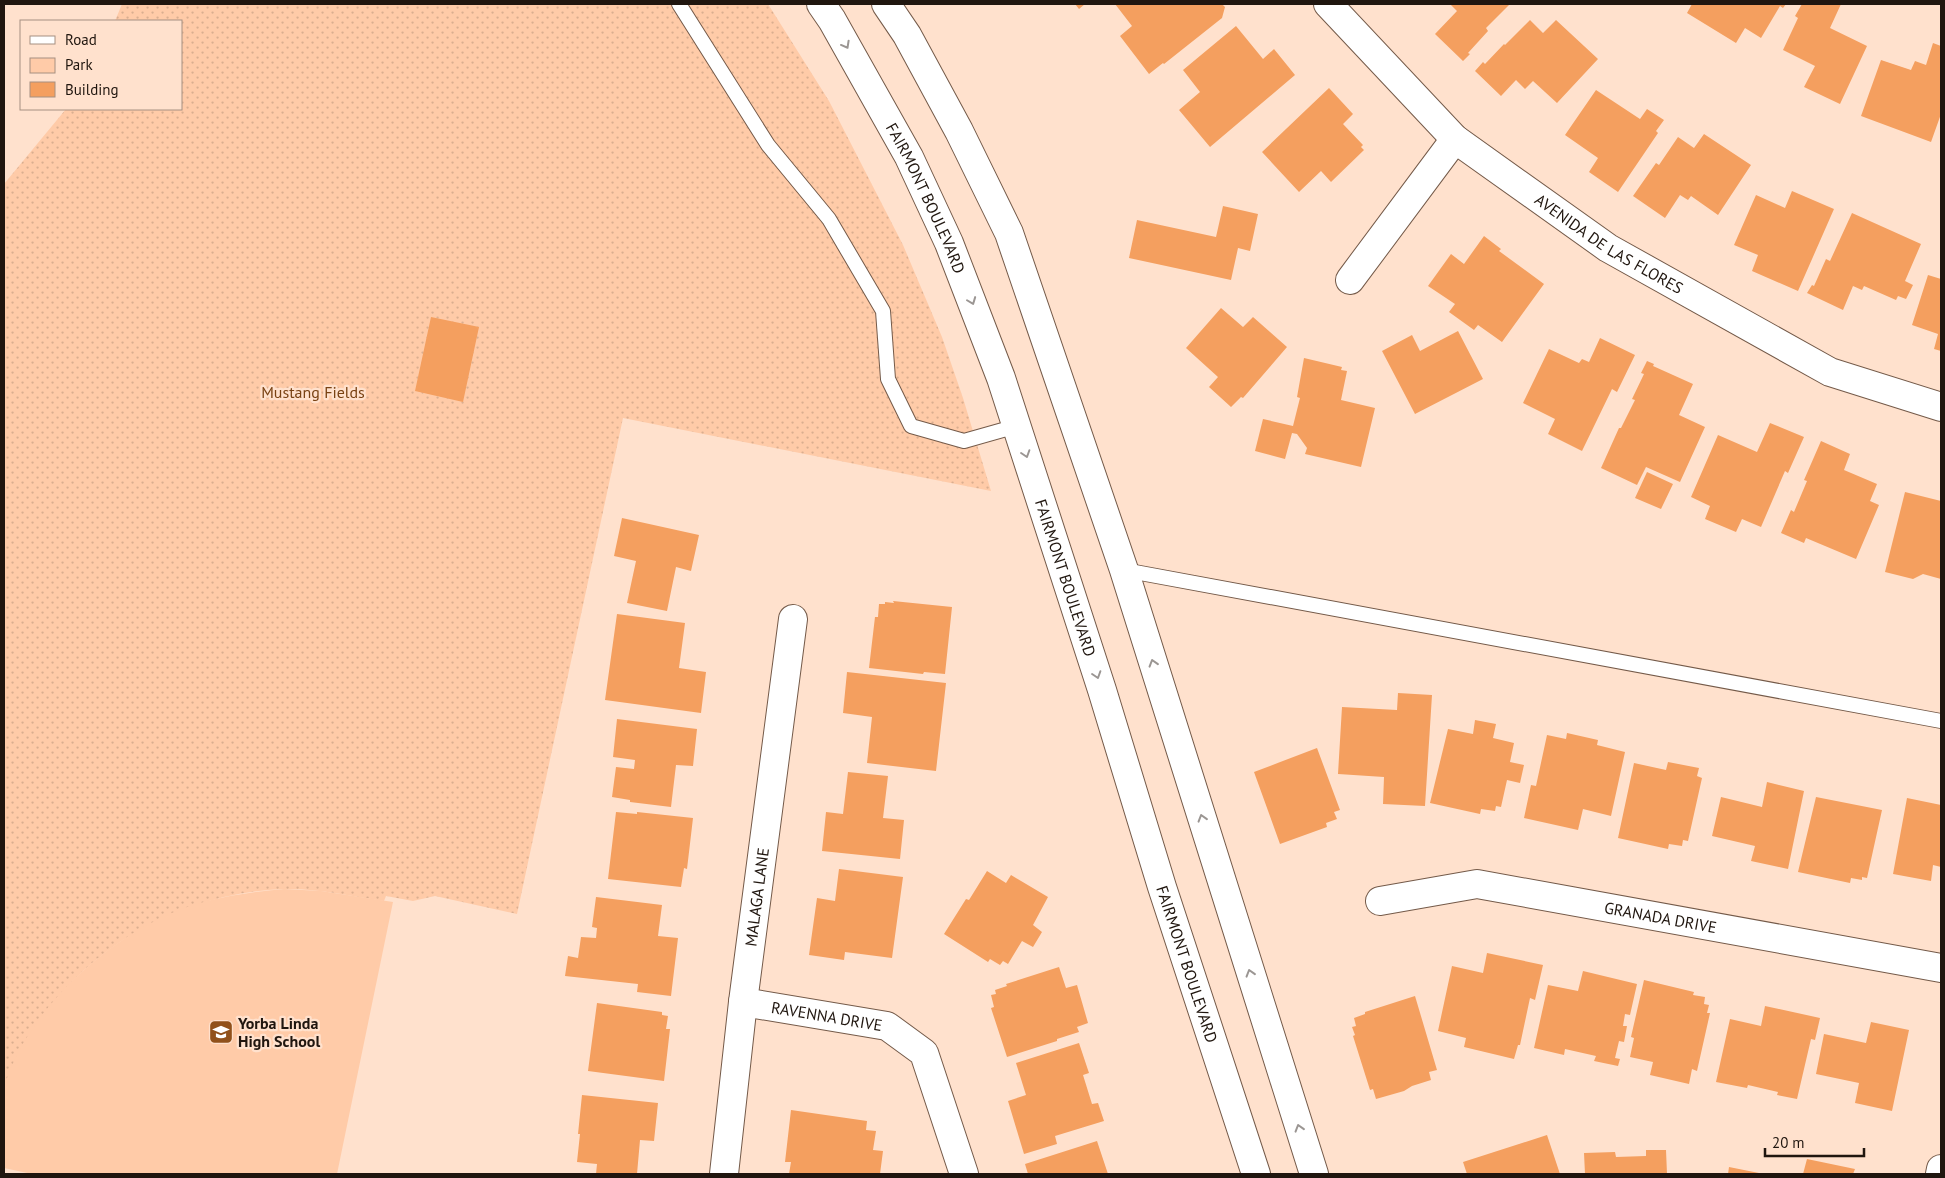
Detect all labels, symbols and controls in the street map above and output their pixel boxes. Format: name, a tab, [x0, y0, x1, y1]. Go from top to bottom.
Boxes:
legend	[20, 20, 182, 110]
text: Road	[65, 30, 97, 49]
one-way arrow	[840, 40, 850, 49]
text: Park	[65, 55, 93, 74]
text: Building	[65, 80, 119, 99]
street label: FAIRMONT BOULEVARD	[882, 119, 970, 276]
street label: AVENIDA DE LAS FLORES	[1531, 189, 1687, 298]
one-way arrow	[966, 296, 976, 305]
park label: Mustang Fields	[261, 382, 365, 402]
one-way arrow	[1020, 449, 1030, 458]
street label: FAIRMONT BOULEVARD	[1031, 497, 1100, 659]
one-way arrow	[1148, 659, 1158, 667]
one-way arrow	[1092, 671, 1102, 679]
one-way arrow	[1197, 814, 1207, 822]
street label: MALAGA LANE	[740, 846, 773, 947]
street label: FAIRMONT BOULEVARD	[1152, 883, 1222, 1045]
street label: GRANADA DRIVE	[1603, 897, 1718, 937]
one-way arrow	[1246, 969, 1256, 977]
street label: RAVENNA DRIVE	[770, 997, 884, 1035]
place label: Yorba Linda High School	[237, 1013, 320, 1051]
school or university icon: Yorba Linda High School	[208, 1019, 234, 1045]
one-way arrow	[1295, 1124, 1305, 1132]
scale bar	[1765, 1126, 1864, 1158]
text: 20 m	[1772, 1133, 1805, 1152]

